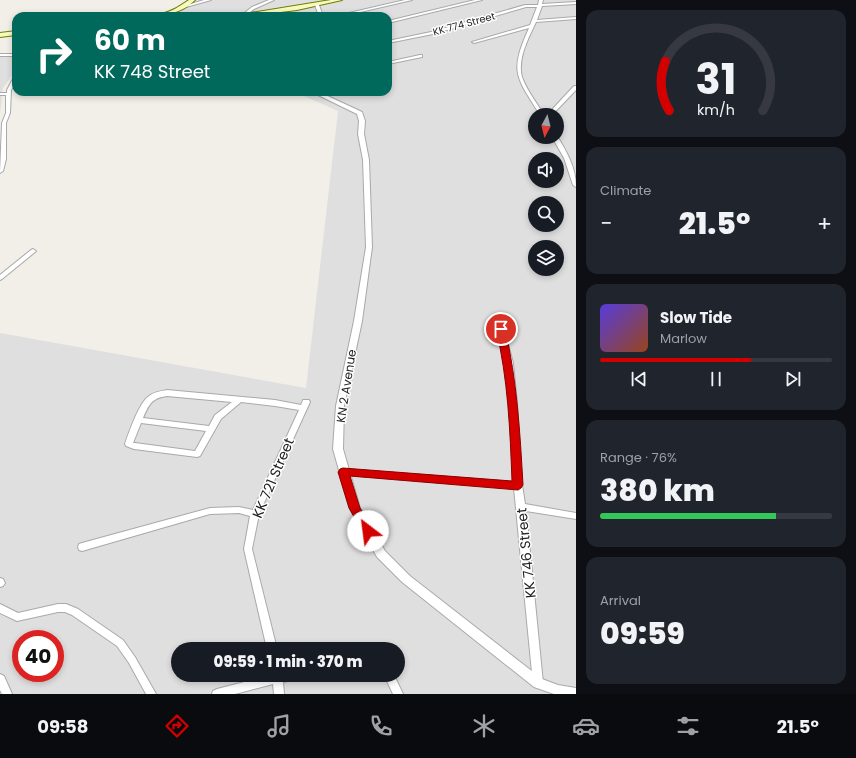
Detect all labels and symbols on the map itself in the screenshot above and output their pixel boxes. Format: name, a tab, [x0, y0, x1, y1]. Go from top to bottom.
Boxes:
street label: KK 774 Street	[431, 8, 497, 40]
north arrow	[528, 108, 564, 144]
pin	[484, 312, 518, 346]
street label: KN 2 Avenue	[332, 348, 360, 424]
street label: KK 721 Street	[247, 435, 299, 521]
street label: KK 746 Street	[511, 507, 541, 599]
position arrow	[347, 510, 389, 552]
speed limit sign: 40	[12, 630, 64, 682]

